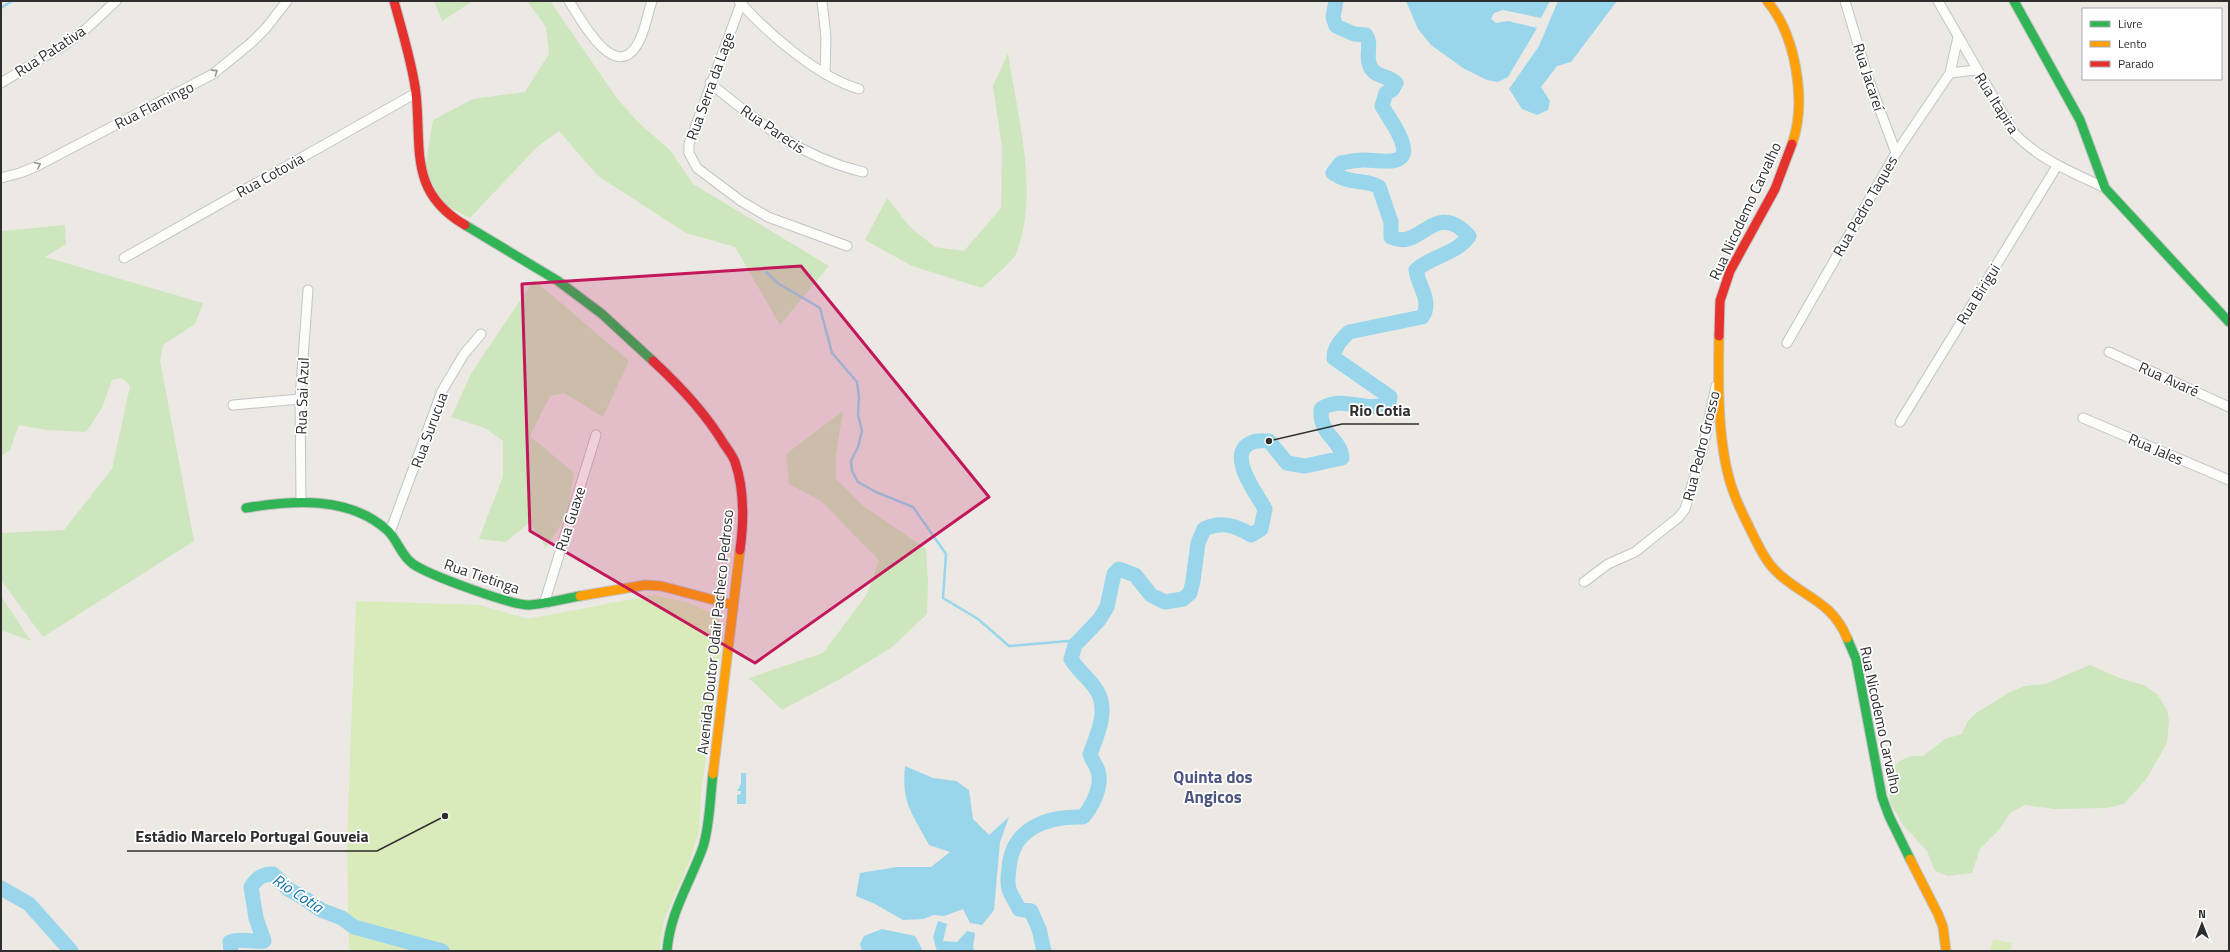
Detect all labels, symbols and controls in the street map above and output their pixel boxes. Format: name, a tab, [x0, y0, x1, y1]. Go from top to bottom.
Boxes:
legend	[2082, 8, 2222, 80]
text: Livre	[2118, 14, 2142, 33]
street label: Rua Patativa	[10, 19, 90, 83]
street label: Rua Serra da Lage	[680, 29, 740, 143]
text: Lento	[2118, 34, 2147, 53]
street label: Rua Jacareí	[1847, 40, 1891, 115]
text: Parado	[2118, 54, 2154, 73]
street label: Rua Itapira	[1969, 68, 2025, 138]
one-way arrow	[211, 70, 218, 77]
street label: Rua Flamingo	[110, 75, 198, 135]
street label: Rua Parecis	[736, 99, 810, 159]
street label: Rua Nicodemo Carvalho	[1703, 138, 1787, 284]
street label: Rua Cotovia	[232, 147, 309, 203]
street label: Rua Pedro Taques	[1827, 151, 1903, 261]
one-way arrow	[33, 162, 41, 170]
street label: Rua Birigui	[1950, 259, 2006, 329]
street label: Rua Avaré	[2135, 356, 2203, 402]
street label: Rua Sai Azul	[289, 357, 315, 435]
street label: Rua Surucua	[405, 388, 454, 471]
street label: Rua Pedro Grosso	[1676, 388, 1726, 503]
callout: Rio Cotia	[1342, 396, 1419, 424]
text: Rio Cotia	[1349, 398, 1411, 422]
street label: Rua Jales	[2125, 427, 2187, 471]
street label: Rua Guaxe	[549, 484, 591, 554]
street label: Avenida Doutor Odair Pacheco Pedroso	[691, 508, 739, 756]
street label: Rua Tietinga	[441, 552, 523, 600]
street label: Rua Nicodemo Carvalho	[1854, 644, 1908, 796]
district label: Quinta dos Angicos	[1173, 764, 1253, 810]
callout: Estádio Marcelo Portugal Gouveia	[127, 823, 377, 851]
text: Estádio Marcelo Portugal Gouveia	[135, 824, 369, 848]
water label: Rio Cotia	[268, 868, 329, 919]
north arrow	[2182, 904, 2222, 944]
text: N	[2198, 906, 2206, 922]

